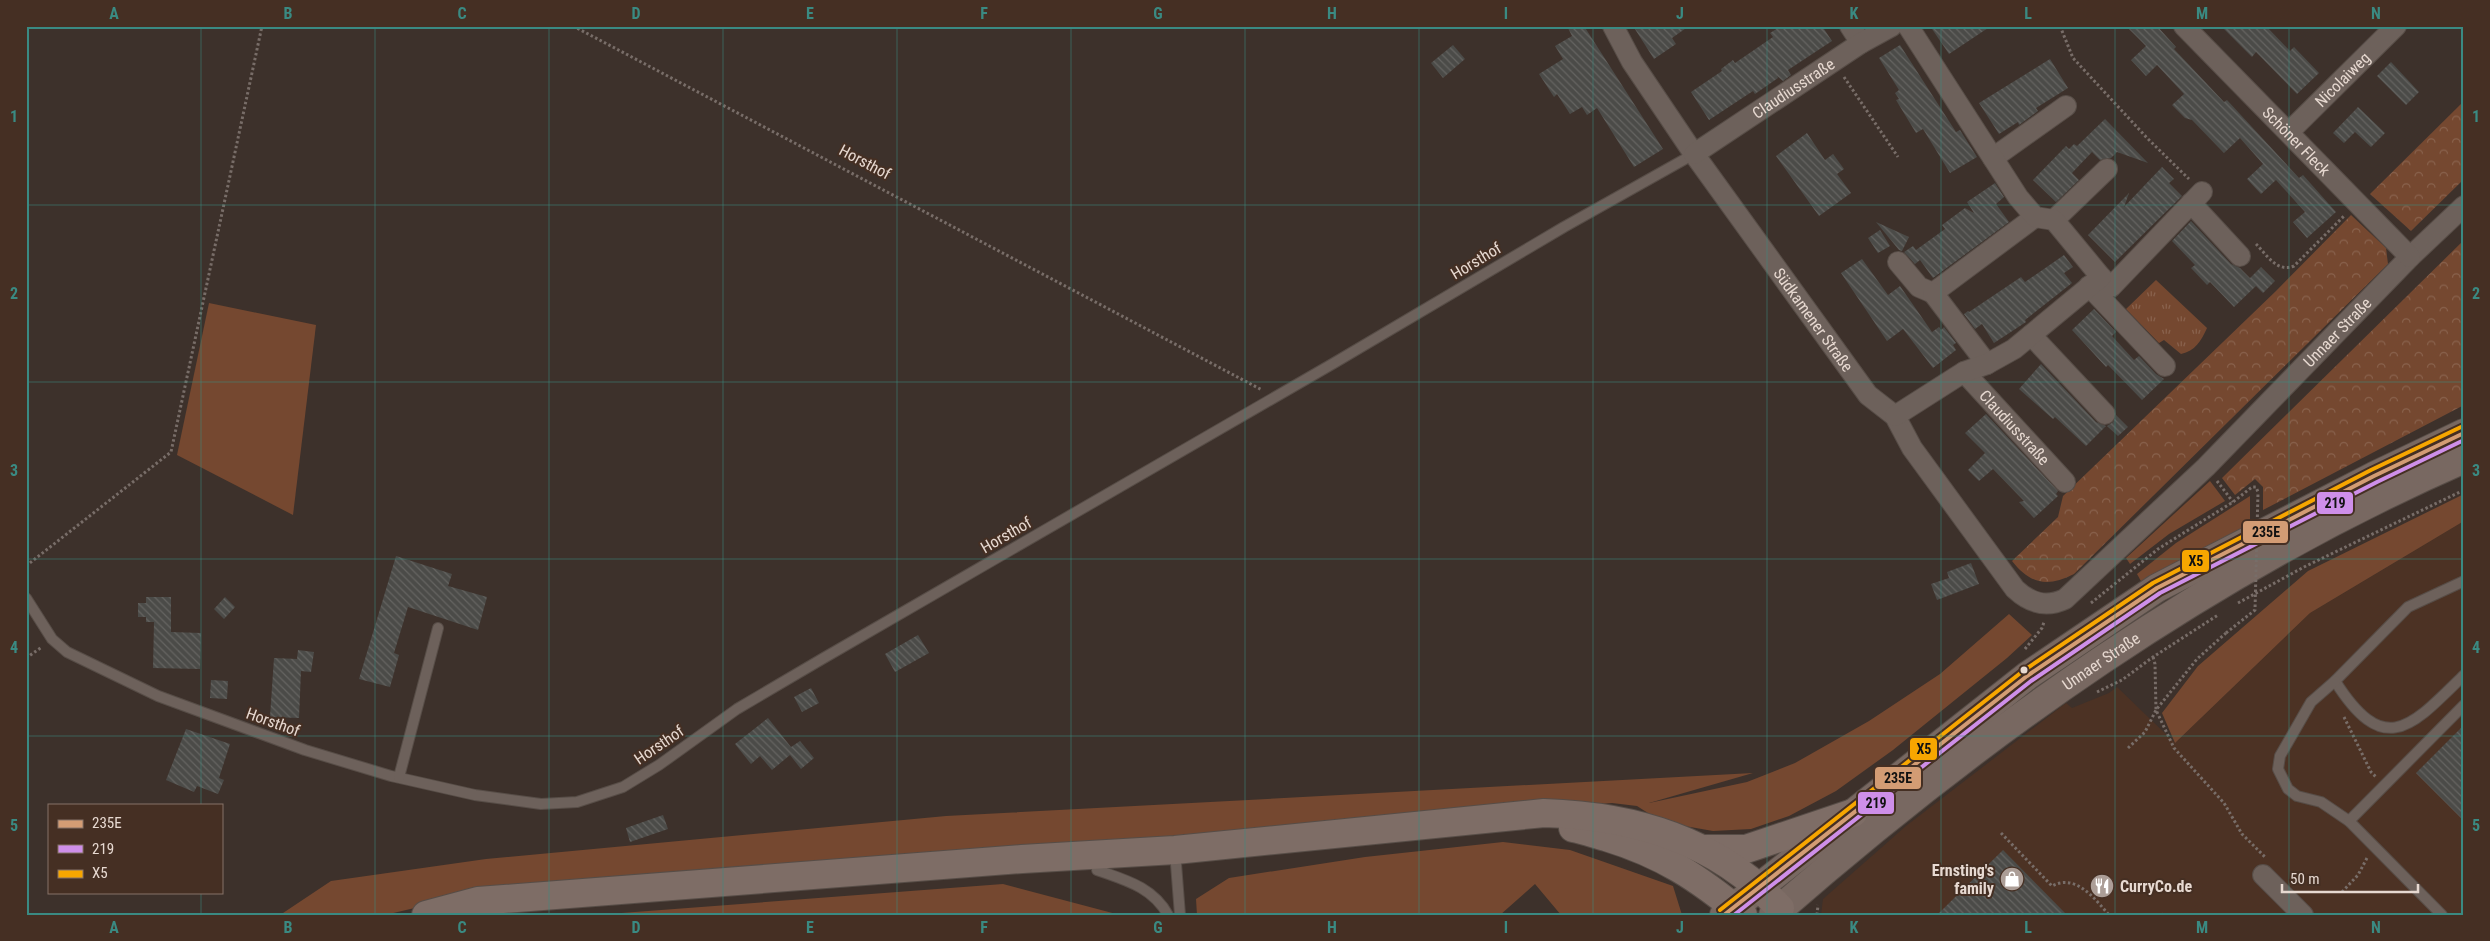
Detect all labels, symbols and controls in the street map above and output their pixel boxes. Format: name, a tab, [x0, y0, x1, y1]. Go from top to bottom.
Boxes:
text: A	[109, 4, 119, 23]
text: B	[284, 4, 293, 23]
text: C	[457, 4, 467, 23]
text: D	[631, 4, 641, 23]
text: E	[806, 4, 814, 23]
text: F	[980, 4, 988, 23]
text: G	[1153, 4, 1163, 23]
text: H	[1327, 4, 1337, 23]
text: I	[1504, 4, 1508, 23]
text: J	[1676, 4, 1684, 23]
text: K	[1850, 4, 1859, 23]
text: L	[2024, 4, 2032, 23]
text: M	[2196, 4, 2208, 23]
text: N	[2371, 4, 2381, 23]
street label: Nicolaiweg	[2311, 48, 2374, 111]
street label: Claudiusstraße	[1748, 54, 1838, 122]
street label: Schöner Fleck	[2259, 103, 2335, 180]
text: 1	[10, 107, 18, 126]
text: 1	[2472, 107, 2480, 126]
street label: Horsthof	[836, 141, 894, 183]
street label: Horsthof	[1447, 239, 1505, 283]
street label: Südkamener Straße	[1770, 264, 1857, 375]
text: 2	[10, 284, 18, 303]
text: 2	[2472, 284, 2480, 303]
street label: Unnaer Straße	[2299, 293, 2375, 371]
street label: Claudiusstraße	[1976, 386, 2054, 469]
text: 3	[10, 461, 18, 480]
text: 3	[2472, 461, 2480, 480]
line badge: 219	[2316, 491, 2354, 515]
text: 219	[2324, 495, 2346, 511]
street label: Horsthof	[977, 513, 1035, 557]
line badge: 235E	[2242, 520, 2289, 544]
text: 235E	[2252, 524, 2280, 540]
line badge: X5	[2181, 549, 2210, 573]
text: X5	[2189, 553, 2203, 569]
street label: Unnaer Straße	[2058, 628, 2143, 694]
text: 4	[10, 638, 18, 657]
text: 4	[2472, 638, 2480, 657]
unlabelled marker	[2019, 665, 2029, 675]
street label: Horsthof	[244, 704, 302, 740]
street label: Horsthof	[631, 722, 687, 768]
line badge: X5	[1909, 737, 1938, 761]
text: X5	[1917, 741, 1931, 757]
line badge: 235E	[1874, 766, 1922, 790]
text: 235E	[1884, 770, 1912, 786]
line badge: 219	[1857, 791, 1895, 815]
text: 219	[1865, 795, 1887, 811]
legend	[48, 804, 222, 894]
text: 235E	[92, 814, 122, 832]
text: 5	[10, 816, 18, 835]
text: 5	[2472, 816, 2480, 835]
text: 219	[92, 840, 114, 858]
place label: Ernsting's family	[1932, 861, 1994, 898]
scale bar	[2282, 861, 2419, 893]
text: X5	[92, 864, 108, 882]
shop icon: Ernsting's family	[1999, 866, 2025, 892]
text: 50 m	[2290, 870, 2320, 888]
restaurant icon: CurryCo.de	[2089, 873, 2115, 899]
place label: CurryCo.de	[2120, 877, 2193, 896]
text: A	[109, 918, 119, 937]
text: B	[284, 918, 293, 937]
text: C	[457, 918, 467, 937]
text: D	[631, 918, 641, 937]
text: E	[806, 918, 814, 937]
text: F	[980, 918, 988, 937]
text: G	[1153, 918, 1163, 937]
text: H	[1327, 918, 1337, 937]
text: I	[1504, 918, 1508, 937]
text: J	[1676, 918, 1684, 937]
text: K	[1850, 918, 1859, 937]
text: L	[2024, 918, 2032, 937]
text: M	[2196, 918, 2208, 937]
text: N	[2371, 918, 2381, 937]

